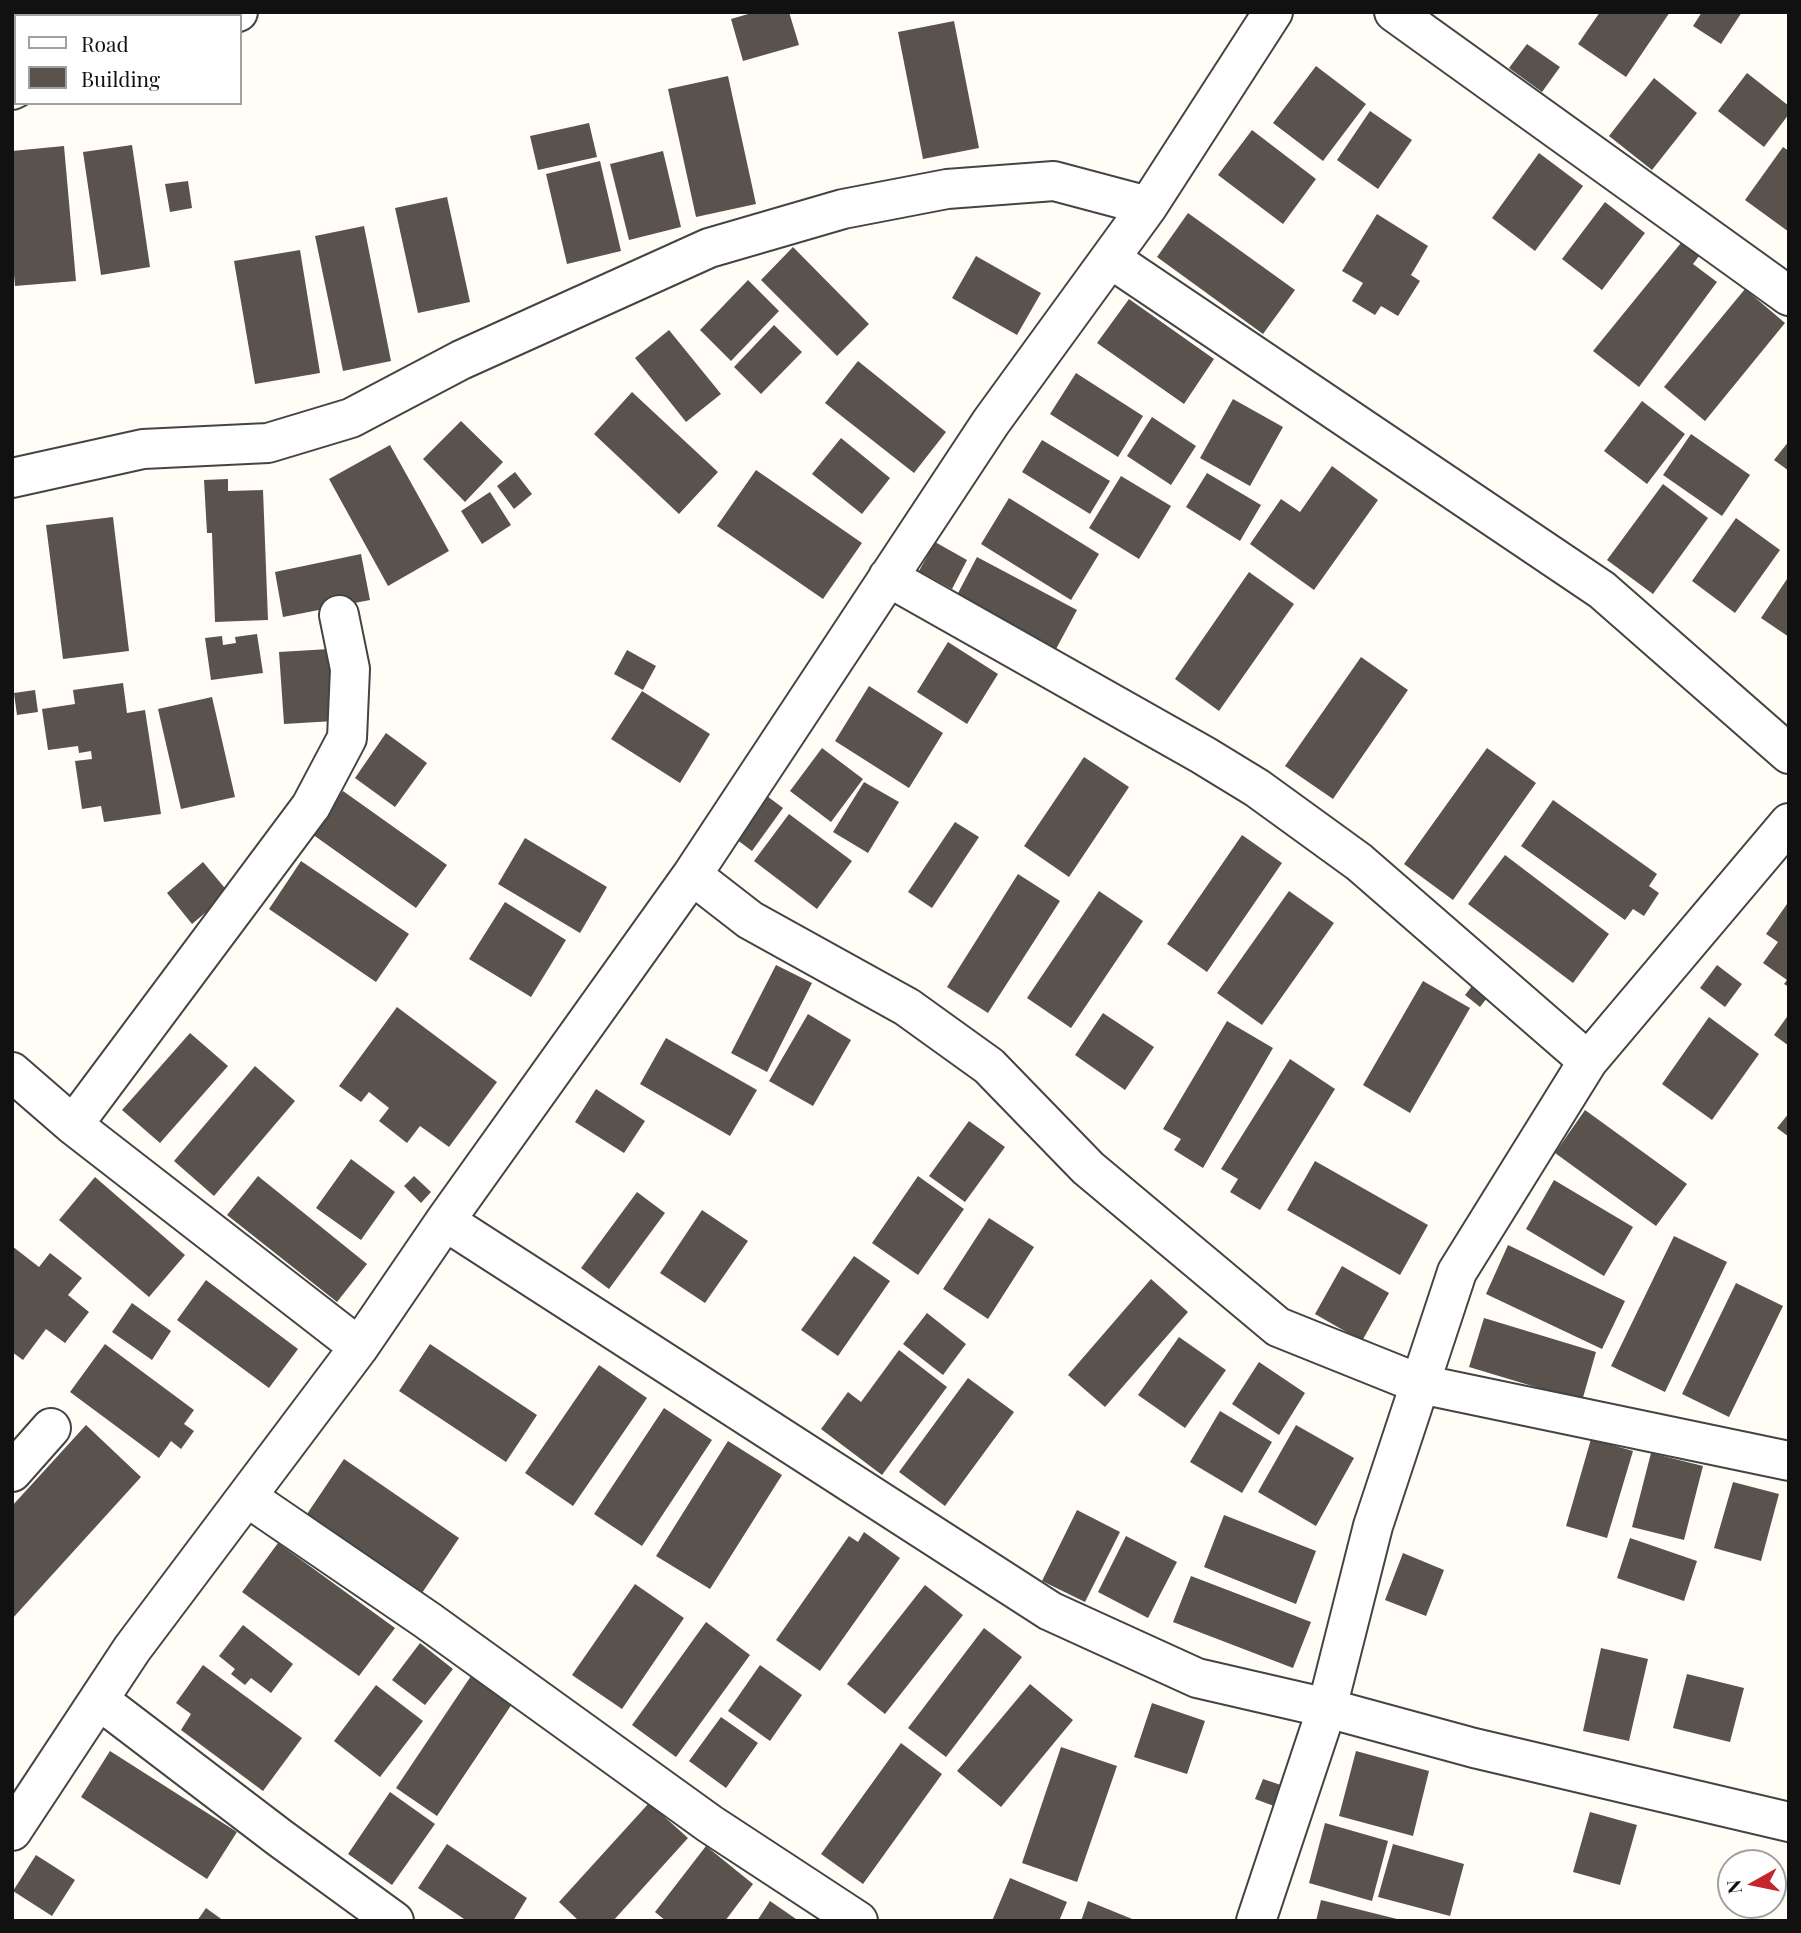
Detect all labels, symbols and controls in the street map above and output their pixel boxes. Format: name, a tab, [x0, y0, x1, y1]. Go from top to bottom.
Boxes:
legend	[14, 14, 242, 105]
text: Road	[81, 29, 129, 57]
text: Building	[81, 64, 160, 92]
north arrow	[1717, 1849, 1787, 1919]
text: N	[1719, 1878, 1747, 1896]

